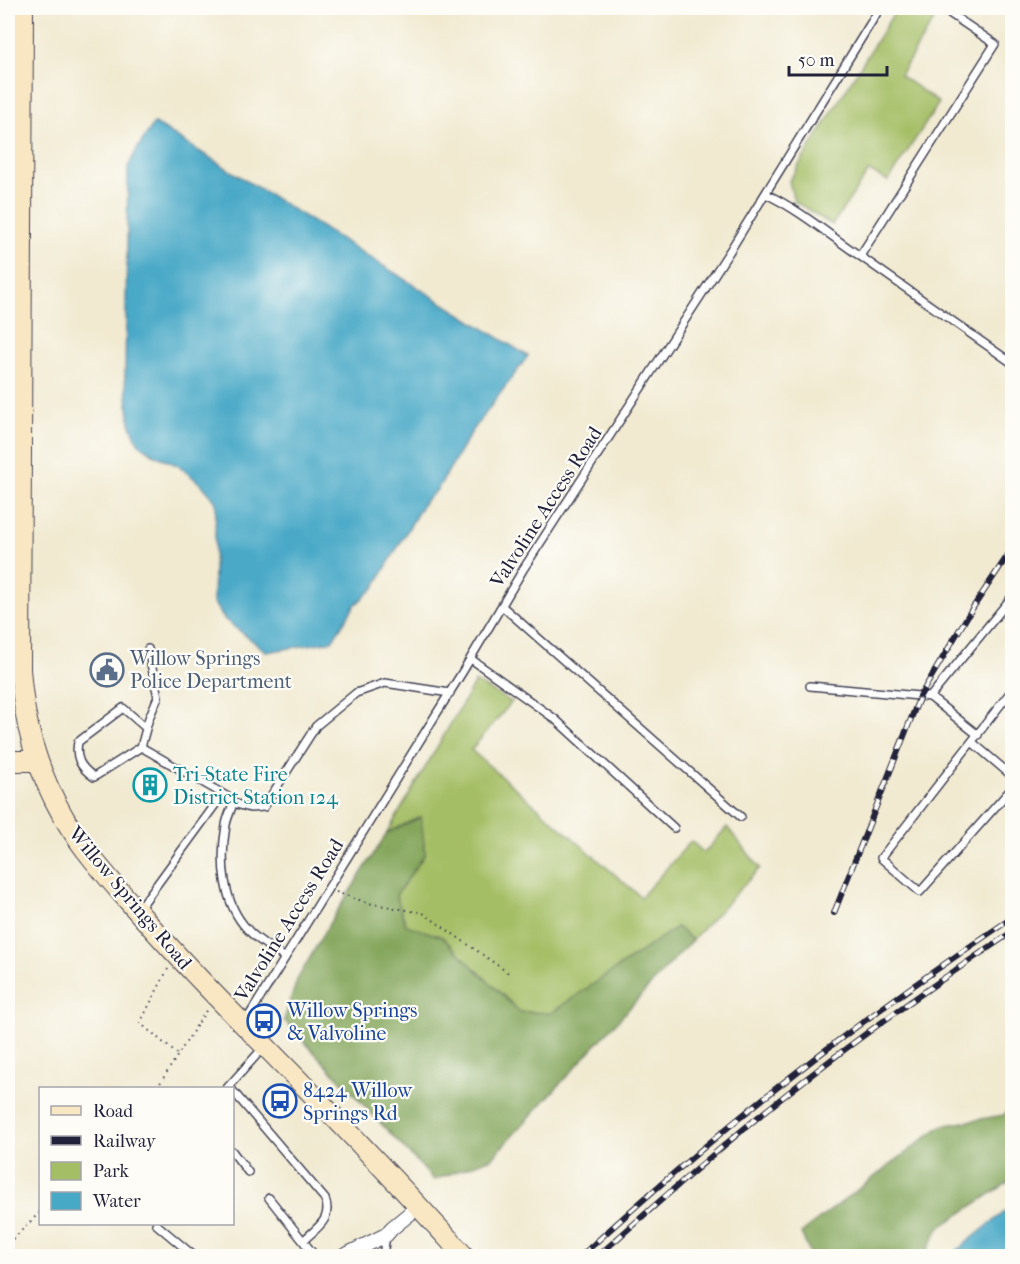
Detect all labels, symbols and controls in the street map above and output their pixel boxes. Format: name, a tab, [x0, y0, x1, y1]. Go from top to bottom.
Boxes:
scale bar	[789, 39, 886, 77]
text: 50 m	[798, 50, 835, 71]
street label: Valvoline Access Road	[485, 421, 607, 593]
place label: Willow Springs Police Department	[129, 647, 292, 693]
public building icon: Willow Springs Police Department	[89, 652, 125, 688]
place label: Tri-State Fire District Station 124	[173, 763, 339, 809]
building icon: Tri-State Fire District Station 124	[132, 767, 168, 803]
street label: Willow Springs Road	[63, 821, 197, 975]
street label: Valvoline Access Road	[229, 834, 349, 1006]
place label: Willow Springs & Valvoline	[286, 999, 417, 1045]
bus stop icon: Willow Springs & Valvoline	[246, 1003, 282, 1039]
place label: 8424 Willow Springs Rd	[303, 1079, 413, 1125]
bus stop icon: 8424 Willow Springs Rd	[262, 1083, 298, 1119]
legend	[39, 1087, 234, 1225]
text: Road	[93, 1101, 133, 1122]
text: Railway	[93, 1131, 157, 1152]
text: Park	[93, 1161, 130, 1182]
text: Water	[92, 1191, 141, 1212]

